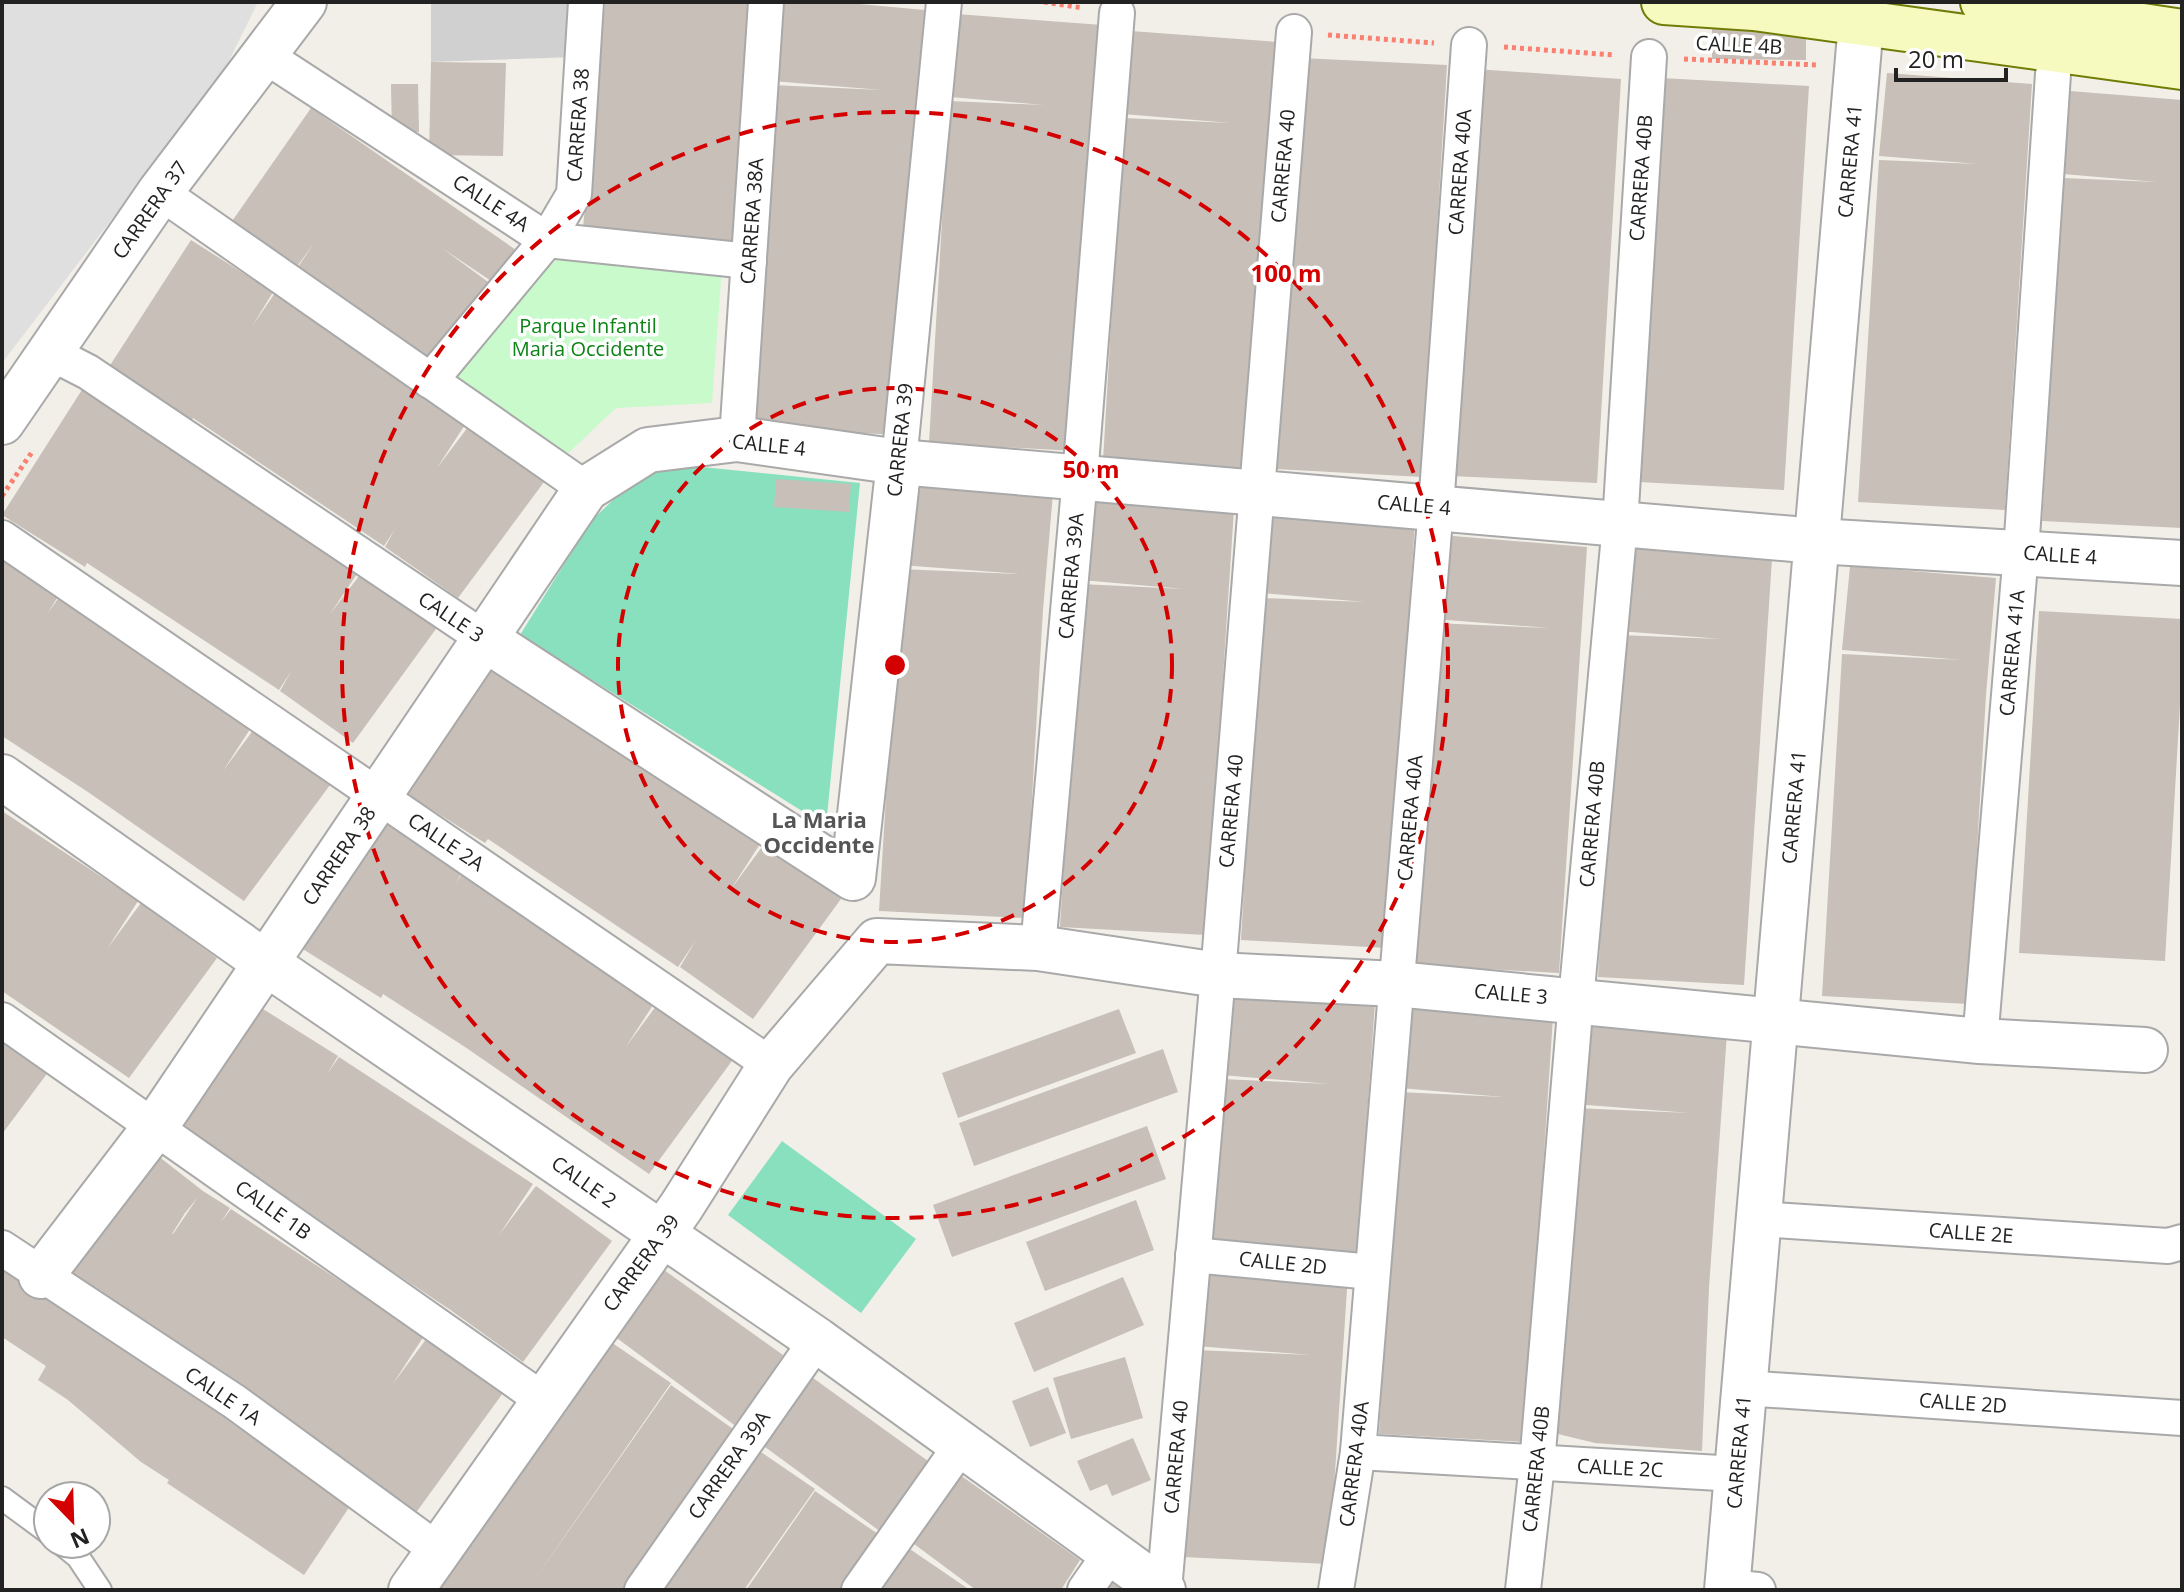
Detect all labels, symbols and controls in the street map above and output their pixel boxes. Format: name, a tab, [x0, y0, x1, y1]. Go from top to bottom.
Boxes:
street label: CALLE 4B	[1695, 29, 1783, 60]
scale bar	[1896, 32, 2006, 82]
text: 20 m	[1908, 42, 1964, 75]
street label: CARRERA 38	[560, 67, 595, 183]
street label: CARRERA 41	[1831, 103, 1868, 219]
street label: CARRERA 40A	[1442, 107, 1477, 236]
street label: CARRERA 40	[1264, 108, 1301, 224]
street label: CARRERA 40B	[1623, 114, 1658, 242]
street label: CARRERA 37	[106, 155, 193, 264]
street label: CARRERA 38A	[734, 156, 769, 285]
street label: CALLE 4A	[448, 168, 535, 238]
text: 100 m	[1251, 256, 1321, 289]
park label: Parque Infantil Maria Occidente	[512, 312, 664, 362]
street label: CARRERA 39	[880, 382, 919, 498]
street label: CALLE 4	[731, 427, 808, 462]
text: 50 m	[1062, 452, 1120, 485]
street label: CALLE 4	[1376, 488, 1453, 521]
street label: CARRERA 39A	[1052, 511, 1090, 640]
street label: CALLE 4	[2022, 538, 2098, 571]
street label: CALLE 3	[413, 585, 489, 648]
street label: CARRERA 41A	[1993, 588, 2031, 717]
centre of rings	[881, 651, 909, 679]
street label: CARRERA 41	[1775, 749, 1812, 865]
street label: CARRERA 40	[1212, 753, 1249, 869]
street label: CARRERA 40A	[1391, 753, 1429, 882]
street label: CARRERA 40B	[1573, 760, 1610, 888]
street label: CARRERA 38	[295, 801, 382, 911]
district label: La Maria Occidente	[764, 804, 874, 859]
street label: CALLE 2A	[403, 806, 490, 877]
street label: CALLE 3	[1473, 977, 1549, 1010]
street label: CALLE 2	[546, 1149, 622, 1214]
street label: CALLE 1B	[230, 1174, 317, 1246]
street label: CARRERA 39	[596, 1209, 685, 1317]
street label: CALLE 2E	[1928, 1216, 2014, 1249]
street label: CALLE 2D	[1238, 1244, 1328, 1281]
street label: CALLE 1A	[180, 1360, 267, 1431]
street label: CALLE 2D	[1918, 1386, 2008, 1419]
street label: CARRERA 41	[1720, 1394, 1757, 1510]
street label: CARRERA 40	[1157, 1399, 1194, 1515]
street label: CARRERA 40A	[1332, 1399, 1375, 1528]
street label: CARRERA 40B	[1515, 1404, 1556, 1534]
street label: CARRERA 39A	[681, 1405, 776, 1524]
street label: CALLE 2C	[1576, 1452, 1664, 1483]
north arrow	[32, 1480, 112, 1560]
text: N	[66, 1522, 94, 1557]

